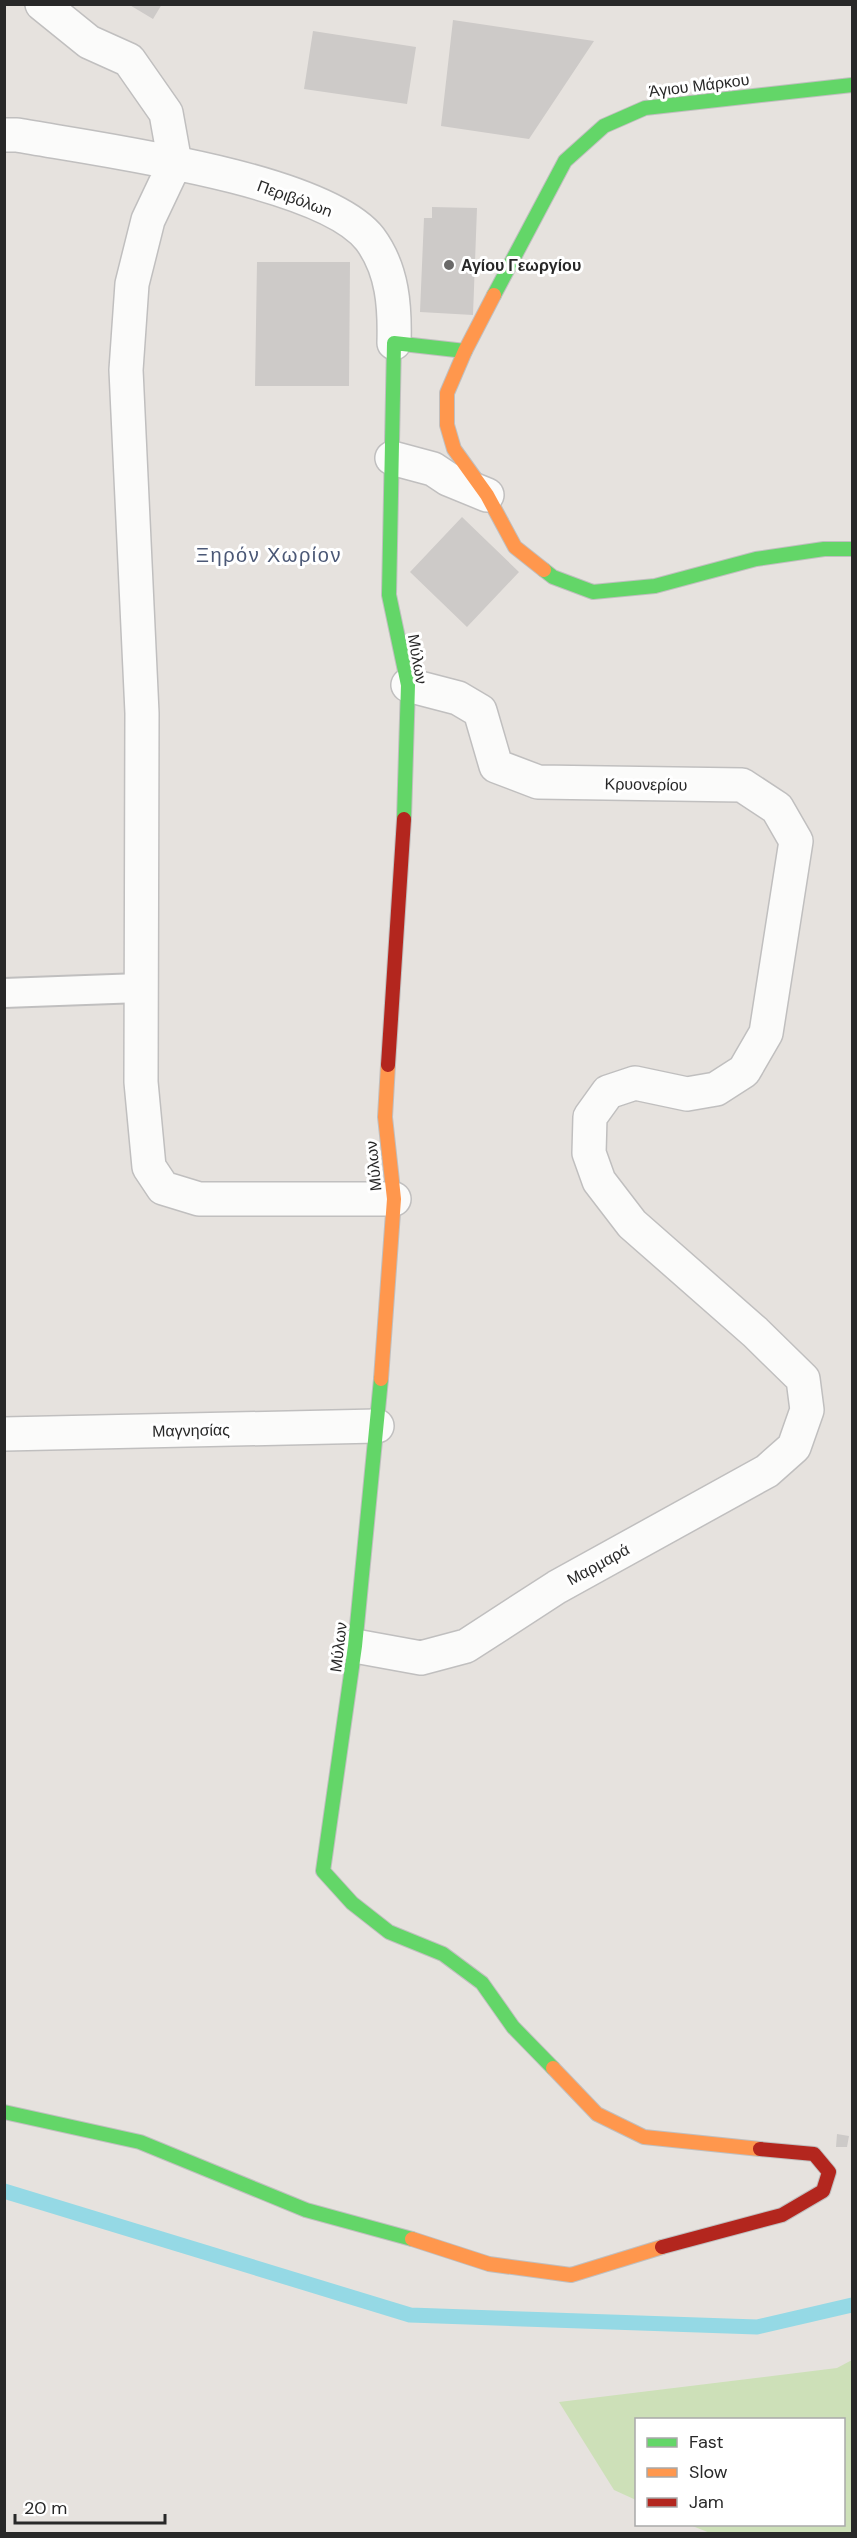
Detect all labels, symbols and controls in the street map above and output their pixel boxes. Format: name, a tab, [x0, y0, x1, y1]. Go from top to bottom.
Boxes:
street label: Άγιου Μάρκου	[648, 69, 750, 102]
street label: Περιβόλωn	[254, 175, 335, 222]
place label: Αγίου Γεωργίου	[461, 255, 581, 276]
marker: Αγίου Γεωργίου	[442, 258, 456, 272]
district label: Ξηρόν Χωρίον	[196, 542, 342, 568]
street label: Μύλων	[403, 632, 432, 686]
street label: Κρυονερίου	[604, 773, 688, 796]
street label: Μύλων	[360, 1140, 387, 1192]
street label: Μαγνησίας	[152, 1419, 230, 1442]
street label: Μαρμαρά	[563, 1539, 633, 1590]
street label: Μύλων	[325, 1621, 352, 1673]
legend	[635, 2418, 845, 2526]
text: Fast	[689, 2430, 724, 2454]
text: Slow	[689, 2460, 728, 2484]
scale bar	[15, 2487, 165, 2525]
text: Jam	[689, 2490, 724, 2514]
text: 20 m	[24, 2496, 67, 2520]

